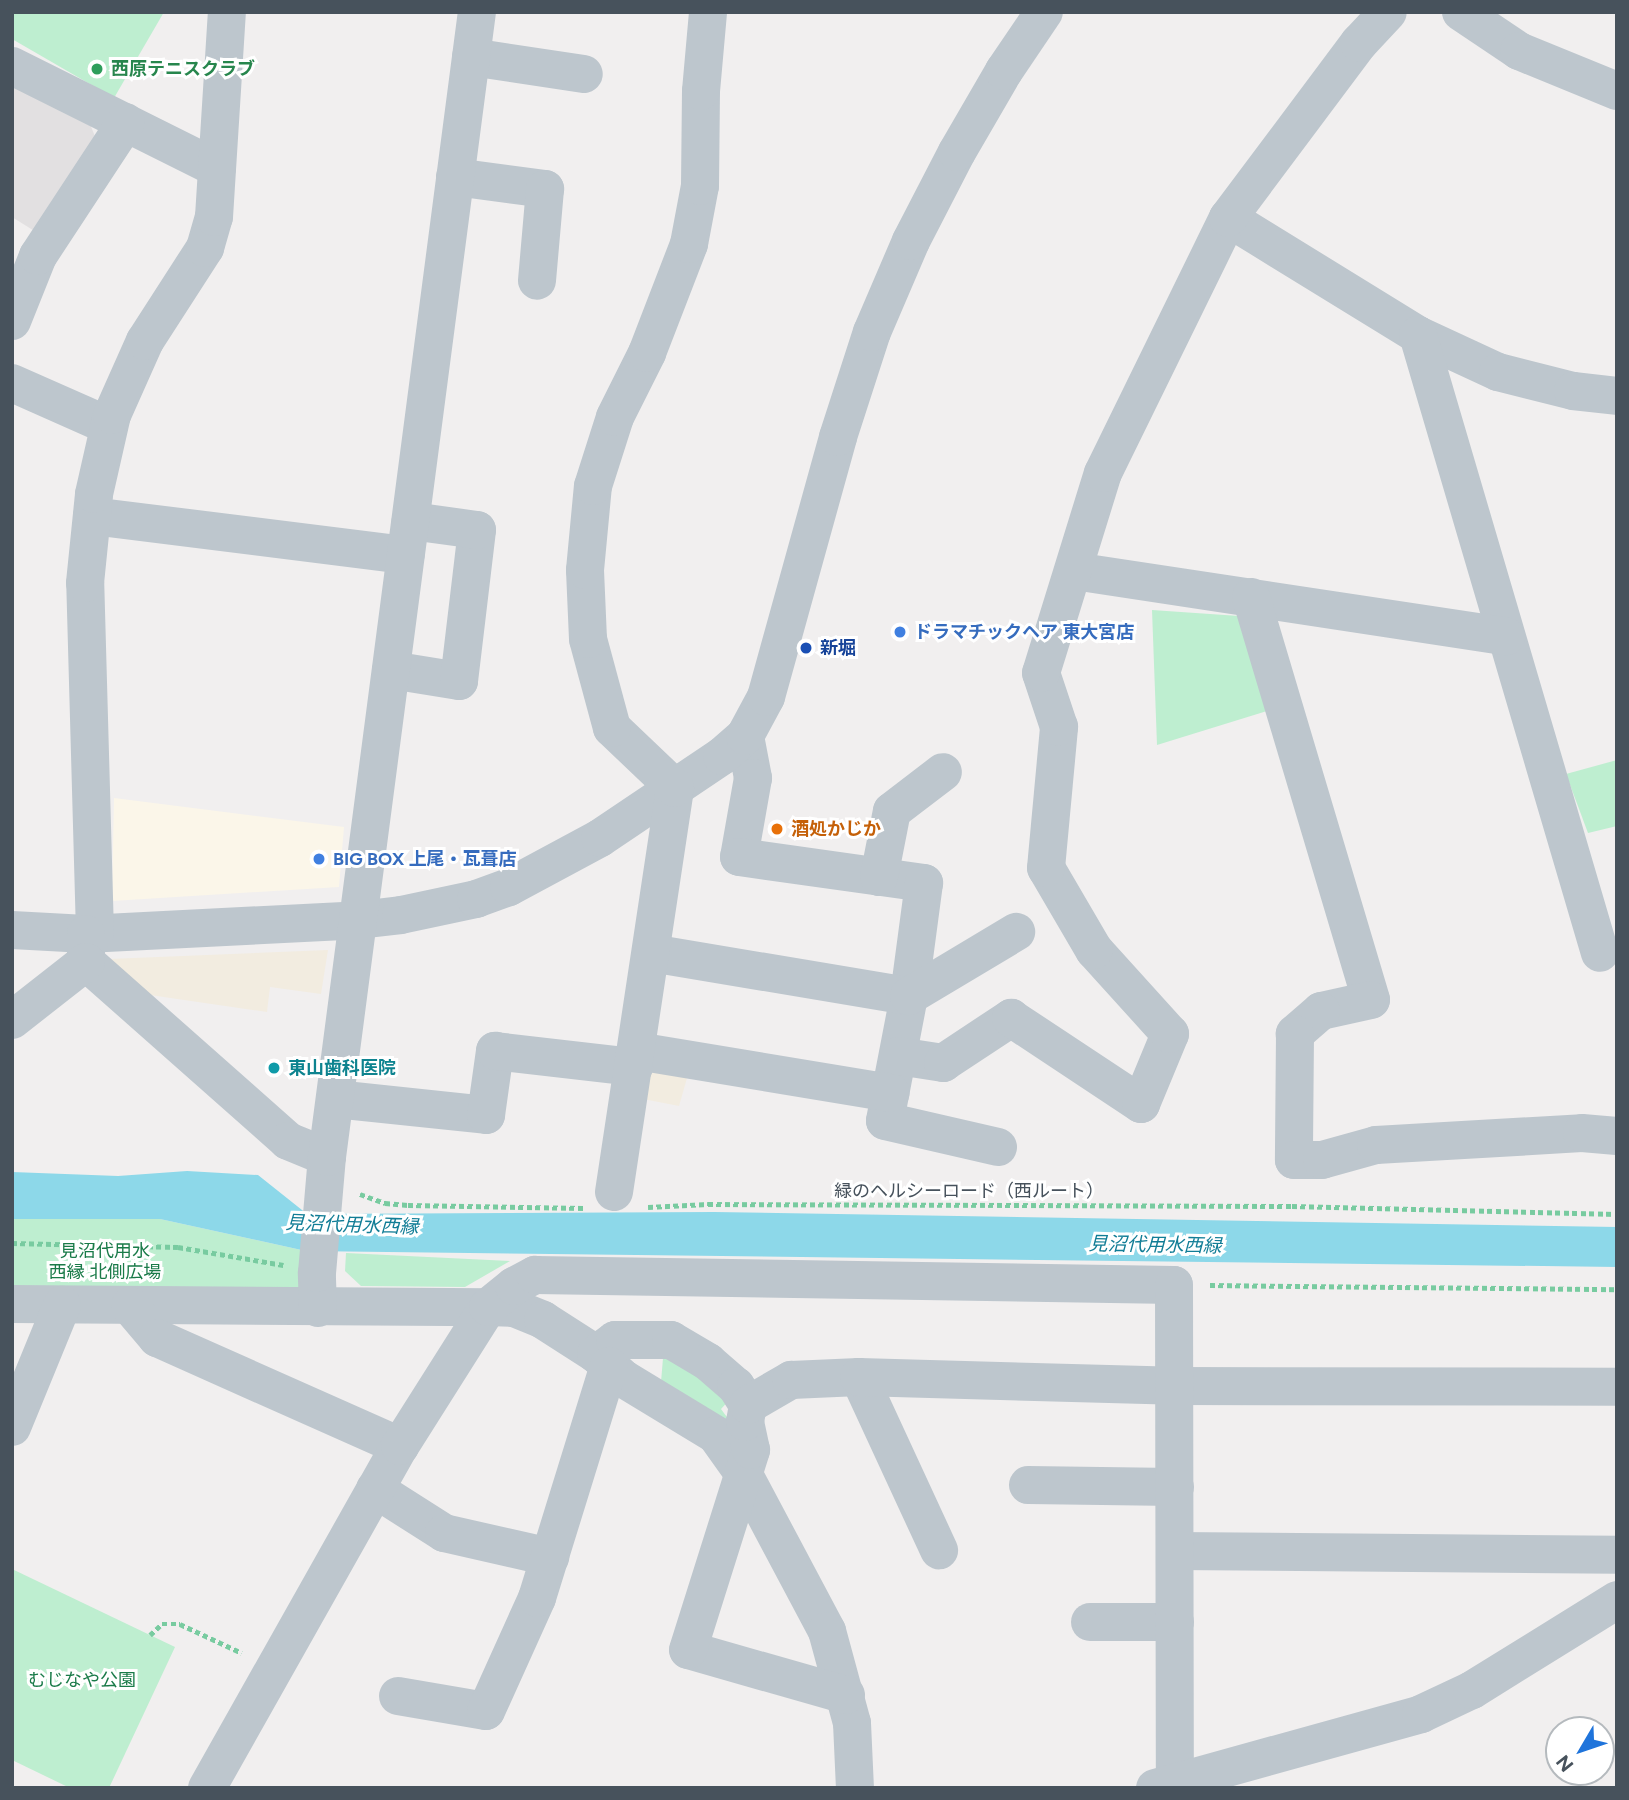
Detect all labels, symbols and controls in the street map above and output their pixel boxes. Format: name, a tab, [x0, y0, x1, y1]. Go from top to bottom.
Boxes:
place label: 西原テニスクラブ	[111, 58, 255, 80]
marker: 西原テニスクラブ	[89, 61, 105, 77]
place label: ドラマチックヘア 東大宮店	[914, 621, 1134, 643]
marker: ドラマチックヘア 東大宮店	[892, 624, 908, 640]
place label: 新堀	[820, 637, 856, 659]
marker: 新堀	[798, 640, 814, 656]
place label: 酒処かじか	[791, 818, 881, 840]
marker: 酒処かじか	[769, 821, 785, 837]
place label: BIG BOX 上尾・瓦葺店	[333, 848, 517, 870]
marker: BIG BOX 上尾・瓦葺店	[311, 851, 327, 867]
place label: 東山歯科医院	[288, 1057, 396, 1079]
marker: 東山歯科医院	[266, 1060, 282, 1076]
street label: 緑のヘルシーロード（西ルート）	[834, 1180, 1104, 1202]
water label: 見沼代用水西縁	[285, 1211, 419, 1239]
water label: 見沼代用水西緑	[1088, 1232, 1222, 1258]
park label: 見沼代用水 西縁 北側広場	[49, 1241, 161, 1284]
park label: むじなや公園	[28, 1669, 136, 1691]
north arrow	[1545, 1716, 1615, 1786]
text: N	[1551, 1750, 1578, 1776]

